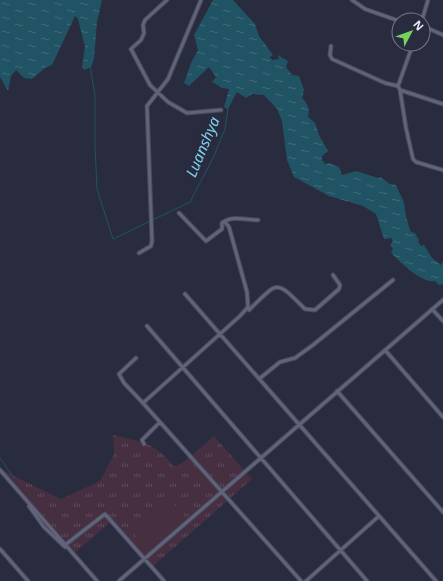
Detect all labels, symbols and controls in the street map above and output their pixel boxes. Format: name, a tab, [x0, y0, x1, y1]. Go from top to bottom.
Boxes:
north arrow	[391, 12, 431, 52]
text: N	[410, 17, 428, 33]
water label: Luanshya	[180, 113, 224, 180]

